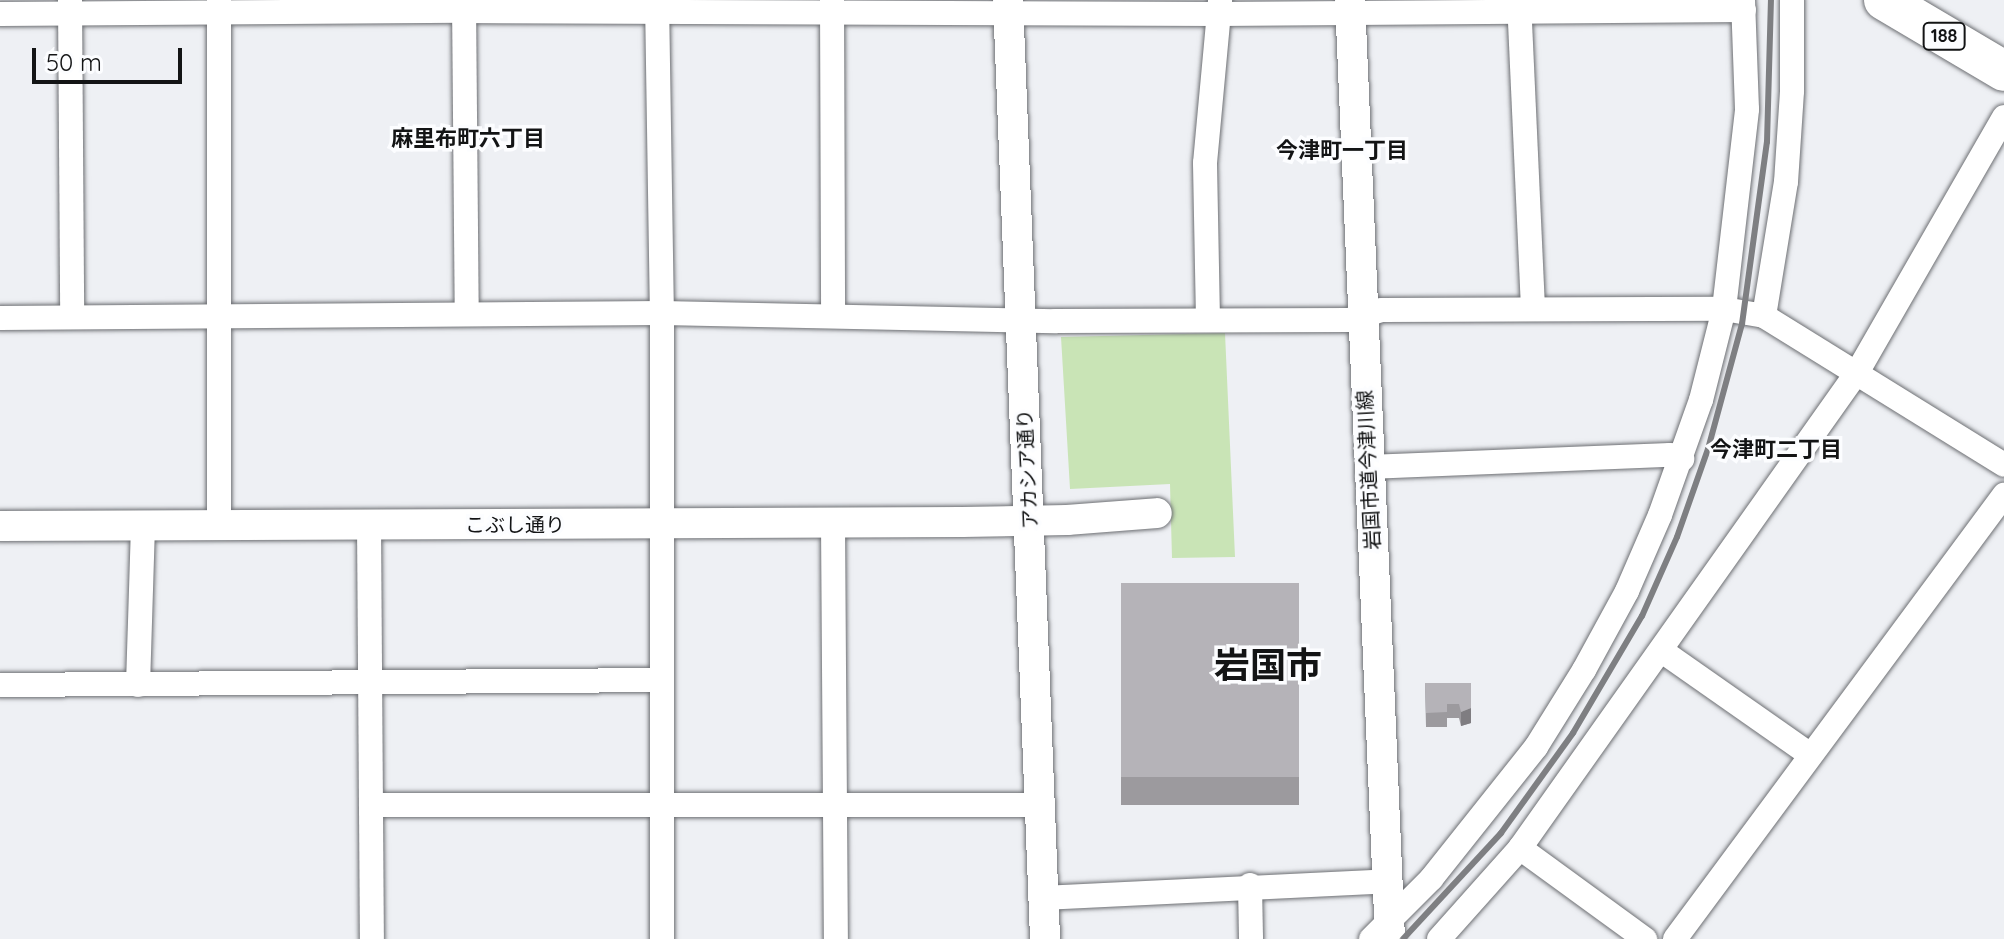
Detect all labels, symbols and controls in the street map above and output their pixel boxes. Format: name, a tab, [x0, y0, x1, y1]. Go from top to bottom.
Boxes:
road number: 188	[1922, 22, 1966, 50]
scale bar	[36, 32, 186, 82]
text: 50 m	[46, 47, 102, 77]
district label: 麻里布町六丁目	[391, 126, 545, 152]
district label: 今津町一丁目	[1276, 138, 1408, 164]
street label: 岩国市道今津川線	[1352, 389, 1384, 551]
street label: アカシア通り	[1012, 408, 1042, 530]
district label: 今津町二丁目	[1710, 437, 1842, 463]
street label: こぶし通り	[465, 512, 565, 536]
district label: 岩国市	[1214, 643, 1322, 687]

